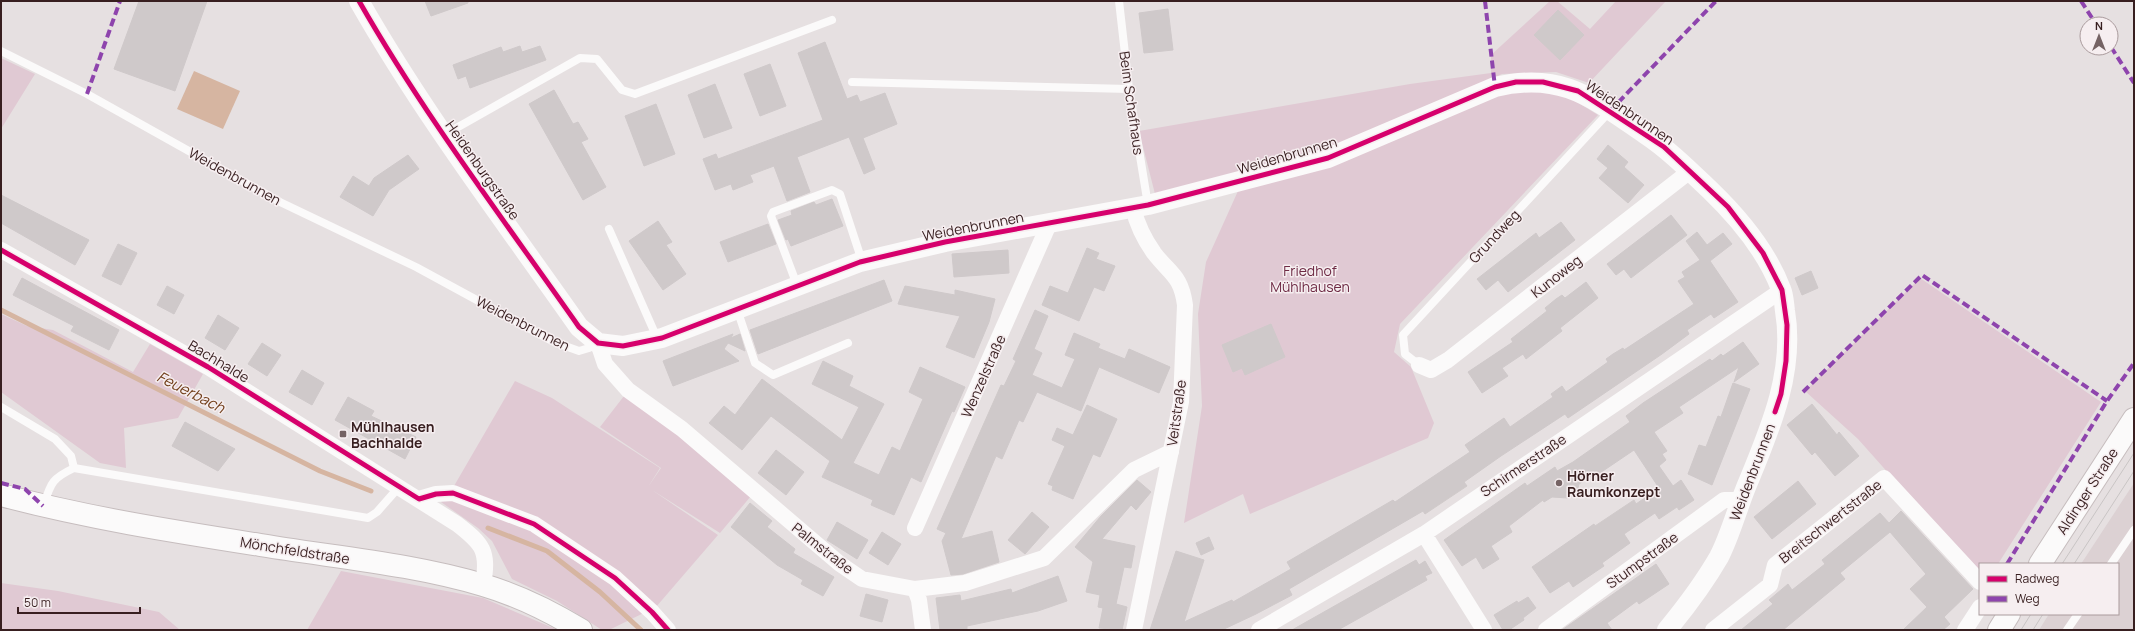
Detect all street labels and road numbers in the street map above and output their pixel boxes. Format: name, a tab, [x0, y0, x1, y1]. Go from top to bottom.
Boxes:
street label: Beim Schafhaus	[1115, 50, 1149, 156]
street label: Weidenbrunnen	[1582, 75, 1678, 149]
street label: Heidenburgstraße	[442, 116, 524, 224]
street label: Weidenbrunnen	[1235, 132, 1339, 178]
street label: Weidenbrunnen	[185, 143, 285, 209]
street label: Grundweg	[1464, 205, 1524, 267]
street label: Weidenbrunnen	[921, 207, 1025, 245]
street label: Kunoweg	[1527, 250, 1585, 302]
street label: Weidenbrunnen	[473, 291, 573, 355]
street label: Wenzelstraße	[956, 332, 1010, 420]
street label: Bachhalde	[185, 335, 253, 387]
street label: Veitstraße	[1162, 379, 1190, 447]
street label: Weidenbrunnen	[1725, 421, 1779, 523]
street label: Schirmerstraße	[1476, 429, 1570, 501]
street label: Aldinger Straße	[2052, 444, 2122, 538]
street label: Breitschwertstraße	[1775, 475, 1885, 567]
street label: Palmstraße	[788, 518, 858, 578]
street label: Stumpstraße	[1602, 527, 1682, 593]
street label: Mönchfeldstraße	[239, 532, 351, 568]

